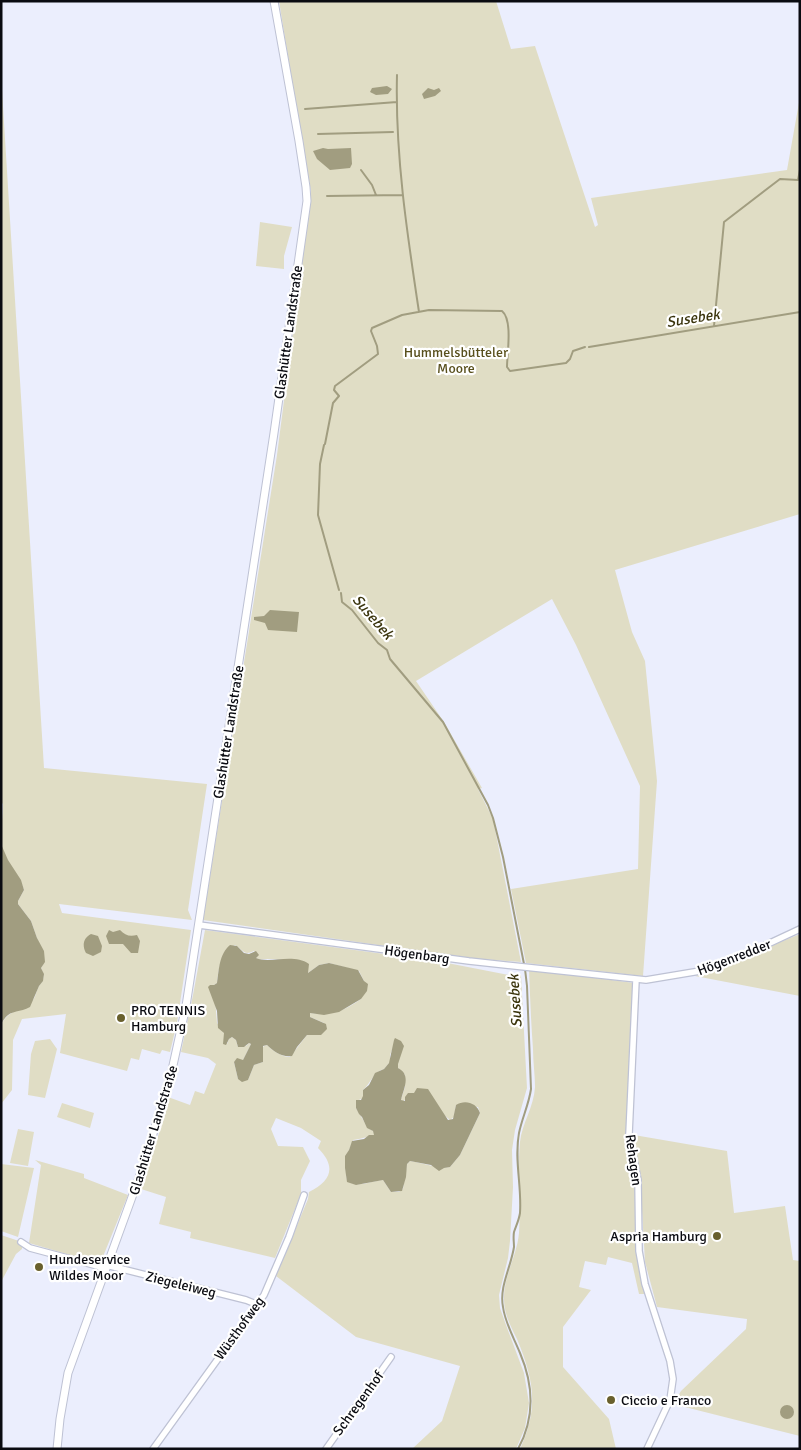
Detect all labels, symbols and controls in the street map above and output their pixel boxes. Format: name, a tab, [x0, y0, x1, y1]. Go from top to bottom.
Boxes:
street label: Glashütter Landstraße	[271, 264, 306, 400]
water label: Susebek	[665, 305, 722, 331]
park label: Hummelsbütteler Moore	[404, 344, 509, 377]
water label: Susebek	[349, 591, 398, 644]
street label: Glashütter Landstraße	[210, 664, 247, 800]
street label: Högenredder	[695, 935, 774, 979]
street label: Högenbarg	[383, 942, 451, 967]
water label: Susebek	[504, 972, 526, 1028]
place label: PRO TENNIS Hamburg	[131, 1002, 205, 1035]
marker: PRO TENNIS Hamburg	[115, 1012, 127, 1024]
street label: Glashütter Landstraße	[126, 1063, 181, 1197]
street label: Rehagen	[621, 1133, 646, 1187]
place label: Aspria Hamburg	[610, 1228, 707, 1245]
marker: Aspria Hamburg	[711, 1230, 723, 1242]
place label: Hundeservice Wildes Moor	[49, 1251, 130, 1284]
marker: Hundeservice Wildes Moor	[33, 1261, 45, 1273]
street label: Ziegeleiweg	[144, 1268, 218, 1301]
street label: Wüsthofweg	[211, 1293, 268, 1363]
street label: Schregenhof	[329, 1367, 388, 1439]
place label: Ciccio e Franco	[621, 1392, 711, 1409]
marker: Ciccio e Franco	[605, 1394, 617, 1406]

